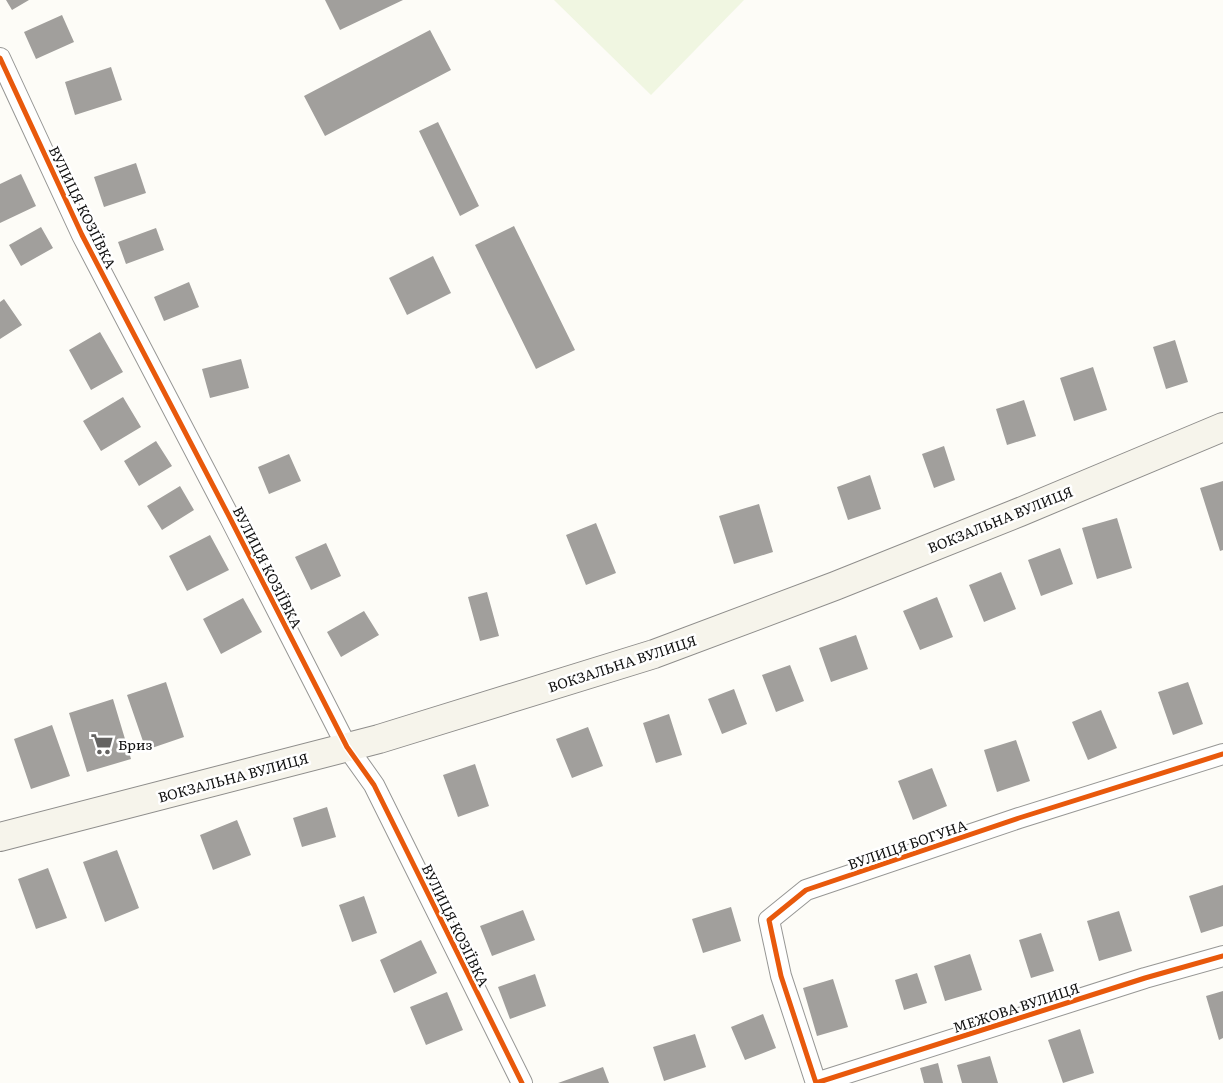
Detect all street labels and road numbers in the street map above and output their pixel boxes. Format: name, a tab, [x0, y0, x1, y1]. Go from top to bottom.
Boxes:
street label: ВУЛИЦЯ КОЗІЇВКА	[45, 142, 122, 272]
street label: ВОКЗАЛЬНА ВУЛИЦЯ	[924, 481, 1076, 557]
street label: ВУЛИЦЯ КОЗІЇВКА	[229, 503, 308, 632]
street label: ВОКЗАЛЬНА ВУЛИЦЯ	[545, 630, 699, 696]
street label: ВОКЗАЛЬНА ВУЛИЦЯ	[156, 747, 310, 807]
street label: ВУЛИЦЯ БОГУНА	[845, 814, 970, 874]
street label: ВУЛИЦЯ КОЗІЇВКА	[418, 860, 495, 990]
street label: МЕЖОВА ВУЛИЦЯ	[950, 977, 1082, 1037]

